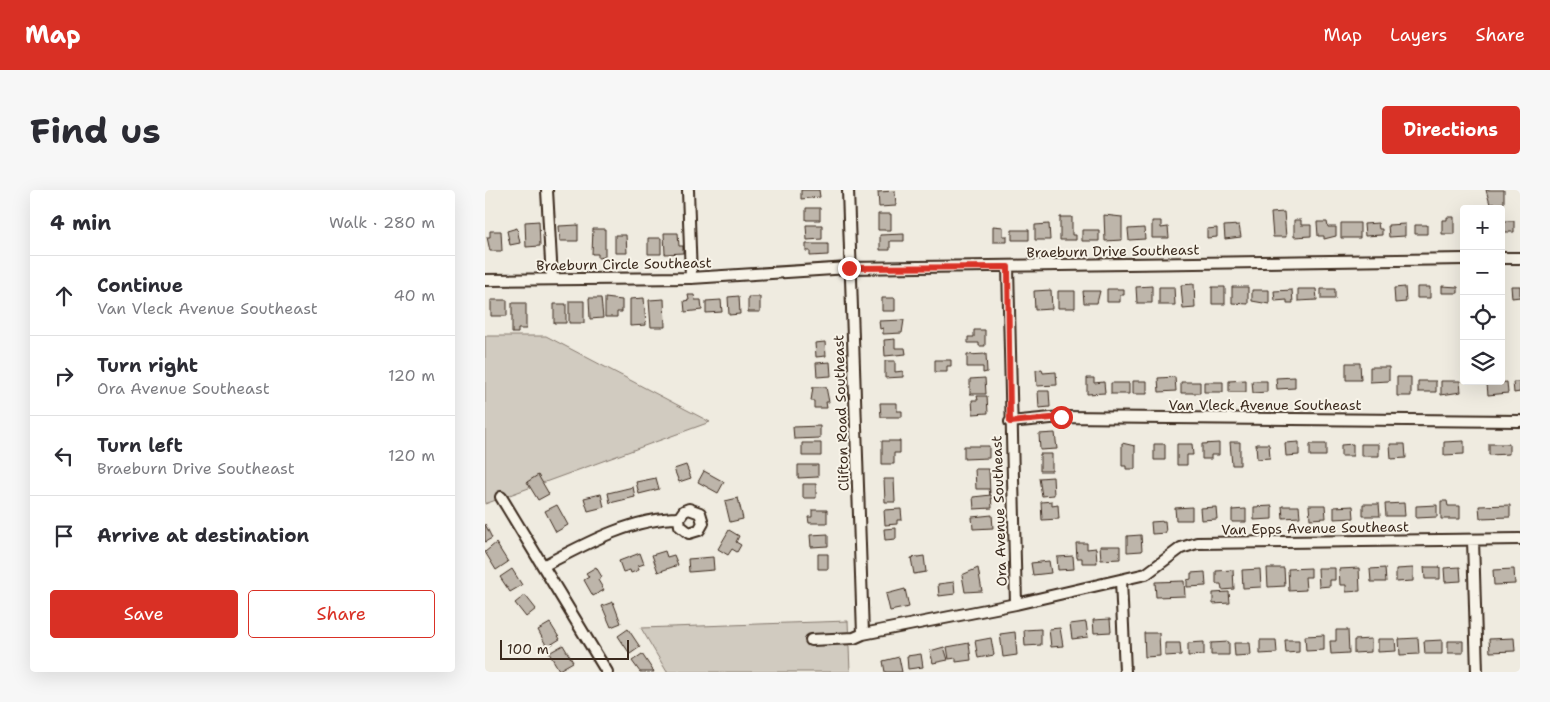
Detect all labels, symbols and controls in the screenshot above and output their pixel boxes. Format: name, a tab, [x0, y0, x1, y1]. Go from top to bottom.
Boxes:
text: Map	[25, 19, 81, 51]
text: Map	[1324, 23, 1362, 47]
text: Layers	[1390, 23, 1447, 47]
text: Share	[1475, 23, 1525, 47]
button: Directions	[1382, 106, 1520, 154]
text: Find us	[30, 107, 161, 154]
map controls	[1460, 205, 1505, 385]
button: +	[1460, 205, 1505, 250]
text: 4 min	[50, 209, 111, 237]
text: Walk · 280 m	[329, 212, 435, 233]
street label: Braeburn Drive Southeast	[1026, 240, 1200, 262]
button: −	[1460, 250, 1505, 295]
street label: Braeburn Circle Southeast	[536, 253, 712, 275]
route end	[838, 257, 861, 280]
text: Continue	[97, 273, 183, 298]
icon: ahead	[50, 282, 78, 310]
text: 40 m	[393, 285, 435, 306]
button: locate	[1460, 295, 1505, 340]
text: Van Vleck Avenue Southeast	[97, 298, 318, 319]
street label: Clifton Road Southeast	[829, 334, 853, 492]
button: layers	[1460, 340, 1505, 385]
text: Turn right	[97, 353, 198, 378]
icon: right	[50, 362, 78, 390]
text: 120 m	[388, 365, 435, 386]
text: Ora Avenue Southeast	[97, 378, 270, 399]
street label: Van Vleck Avenue Southeast	[1168, 396, 1362, 414]
route start	[1050, 406, 1073, 429]
text: Turn left	[97, 433, 183, 458]
street label: Ora Avenue Southeast	[987, 435, 1011, 587]
icon: left	[50, 442, 78, 470]
text: 120 m	[388, 445, 435, 466]
text: Braeburn Drive Southeast	[97, 458, 295, 479]
street label: Van Epps Avenue Southeast	[1221, 517, 1409, 539]
icon: arrive	[50, 522, 78, 550]
text: Arrive at destination	[97, 523, 309, 548]
button: Save	[50, 590, 238, 638]
button: Share	[248, 590, 435, 638]
scale bar	[500, 637, 629, 660]
text: 100 m	[507, 640, 549, 658]

